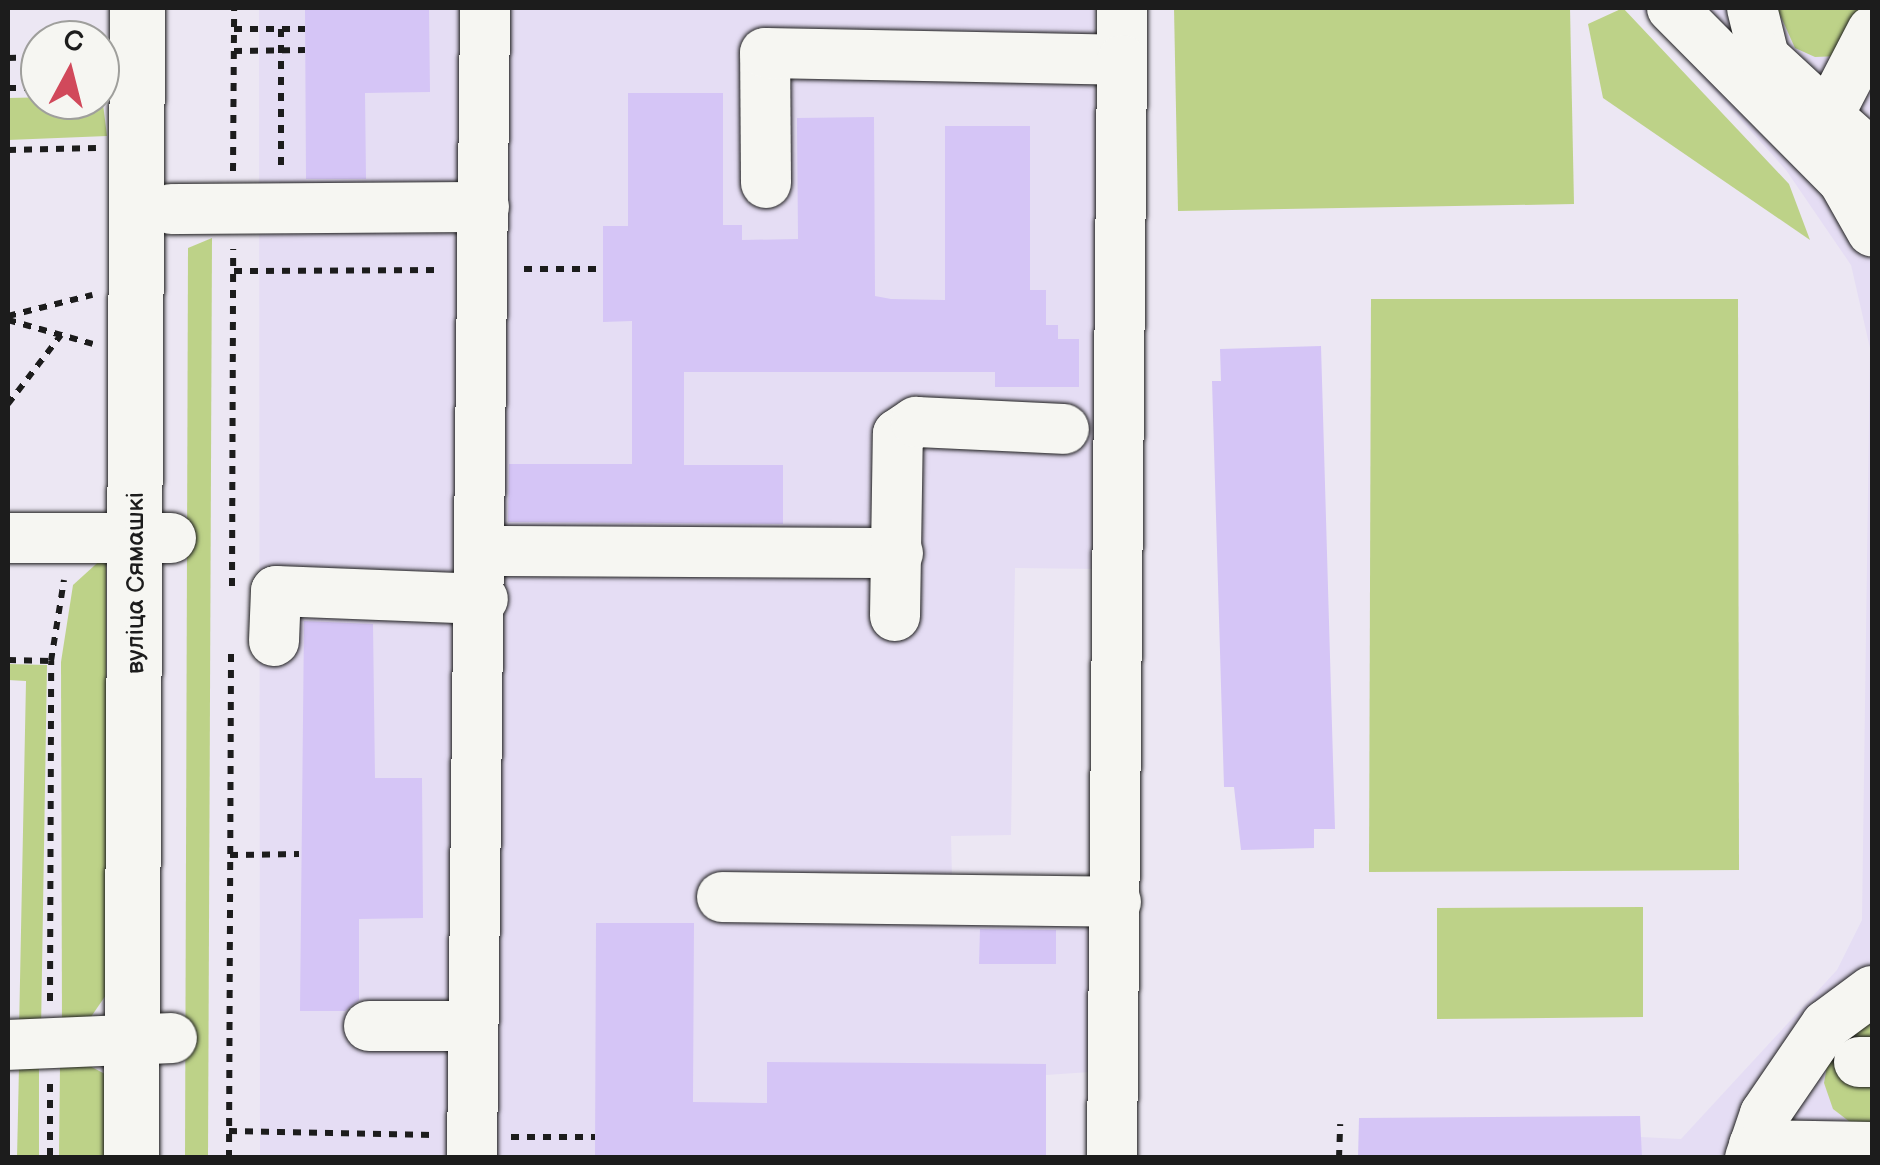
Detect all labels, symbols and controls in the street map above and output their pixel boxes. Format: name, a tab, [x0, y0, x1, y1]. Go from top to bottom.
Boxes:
north arrow	[20, 20, 120, 120]
text: С	[62, 24, 85, 59]
street label: вуліца Сямашкі	[121, 492, 151, 674]

